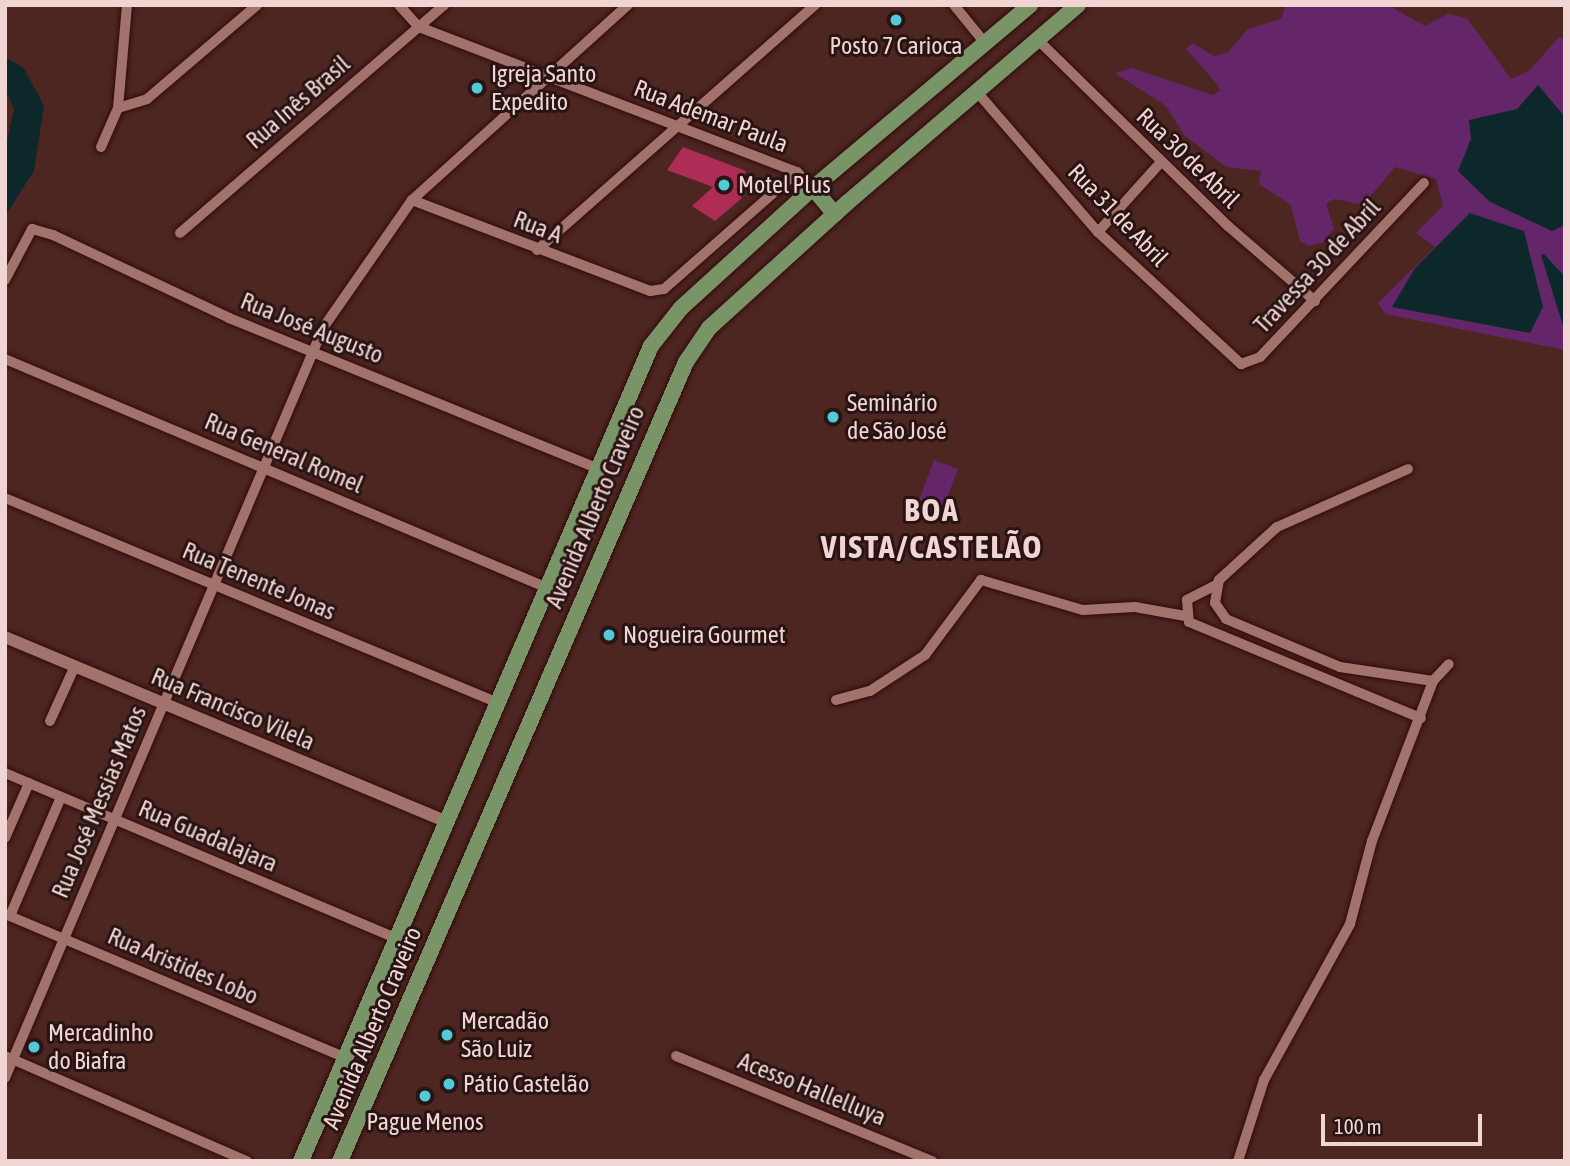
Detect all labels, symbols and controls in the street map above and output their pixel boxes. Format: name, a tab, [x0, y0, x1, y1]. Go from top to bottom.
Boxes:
marker: Posto 7 Carioca	[888, 12, 904, 28]
place label: Posto 7 Carioca	[830, 32, 962, 60]
street label: Rua Inês Brasil	[240, 49, 356, 155]
place label: Igreja Santo Expedito	[491, 60, 596, 116]
street label: Rua Ademar Paula	[630, 73, 792, 159]
marker: Igreja Santo Expedito	[469, 80, 485, 96]
street label: Rua 30 de Abril	[1131, 102, 1245, 214]
street label: Rua 31 de Abril	[1062, 158, 1174, 272]
place label: Motel Plus	[738, 171, 831, 199]
marker: Motel Plus	[716, 177, 732, 193]
street label: Travessa 30 de Abril	[1248, 193, 1386, 339]
street label: Rua A	[510, 205, 566, 249]
street label: Rua José Augusto	[236, 286, 388, 370]
place label: Seminário de São José	[847, 389, 947, 445]
street label: Avenida Alberto Craveiro	[539, 402, 651, 612]
street label: Rua General Romel	[200, 407, 368, 499]
marker: Seminário de São José	[825, 409, 841, 425]
district label: BOA VISTA/CASTELÃO	[823, 492, 1041, 567]
street label: Rua Tenente Jonas	[178, 536, 340, 626]
place label: Nogueira Gourmet	[623, 621, 786, 649]
marker: Nogueira Gourmet	[601, 627, 617, 643]
street label: Rua Francisco Vilela	[147, 662, 319, 756]
street label: Rua José Messias Matos	[46, 702, 152, 902]
street label: Rua Guadalajara	[134, 794, 282, 878]
street label: Rua Aristides Lobo	[103, 921, 263, 1011]
street label: Avenida Alberto Craveiro	[316, 923, 428, 1133]
place label: Mercadão São Luiz	[461, 1007, 549, 1063]
place label: Mercadinho do Biafra	[48, 1019, 154, 1075]
marker: Mercadão São Luiz	[439, 1027, 455, 1043]
marker: Mercadinho do Biafra	[26, 1039, 42, 1055]
street label: Acesso Hallelluya	[734, 1046, 890, 1132]
place label: Pátio Castelão	[463, 1070, 589, 1098]
marker: Pátio Castelão	[441, 1076, 457, 1092]
marker: Pague Menos	[417, 1088, 433, 1104]
scale bar	[1325, 1100, 1486, 1144]
place label: Pague Menos	[367, 1108, 483, 1136]
text: 100 m	[1334, 1114, 1382, 1138]

